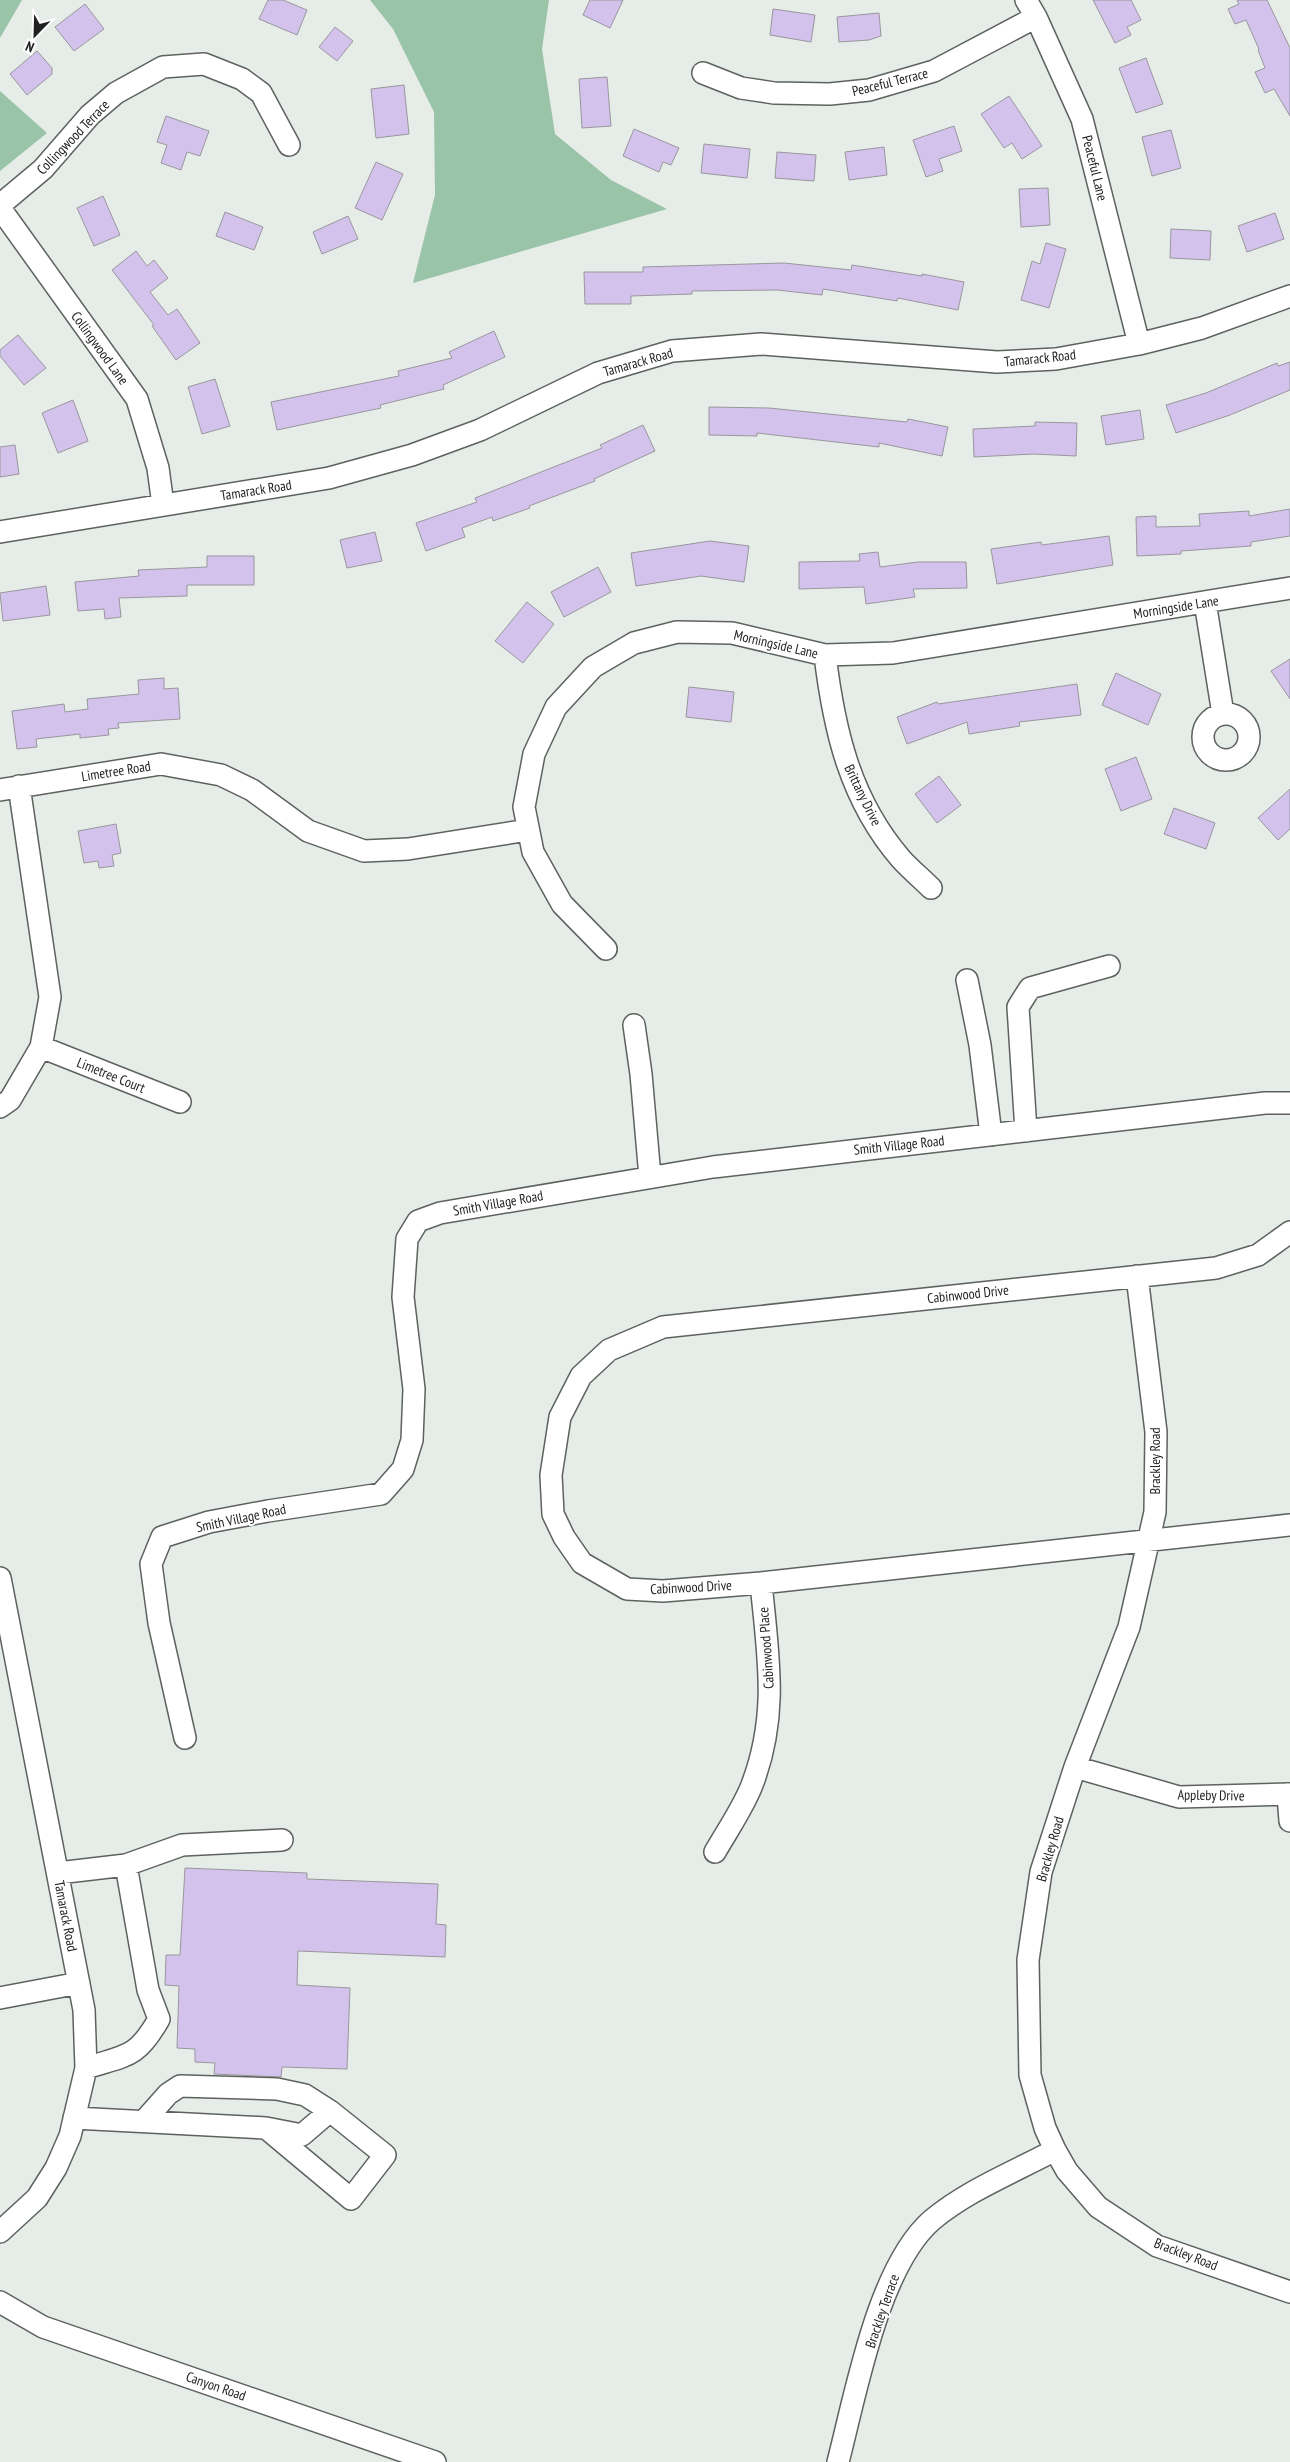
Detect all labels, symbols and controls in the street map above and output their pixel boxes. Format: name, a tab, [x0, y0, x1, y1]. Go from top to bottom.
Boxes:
north arrow	[10, 10, 60, 60]
text: N	[23, 37, 37, 57]
street label: Peaceful Terrace	[850, 64, 930, 100]
street label: Collingwood Terrace	[33, 96, 113, 178]
street label: Peaceful Lane	[1078, 133, 1112, 203]
street label: Collingwood Lane	[67, 308, 133, 388]
street label: Tamarack Road	[601, 343, 675, 381]
street label: Tamarack Road	[1003, 345, 1077, 371]
street label: Tamarack Road	[219, 475, 293, 505]
street label: Morningside Lane	[1132, 591, 1220, 623]
street label: Morningside Lane	[732, 626, 820, 662]
street label: Limetree Road	[80, 757, 152, 785]
street label: Brittany Drive	[840, 761, 886, 829]
street label: Limetree Court	[74, 1053, 148, 1097]
street label: Smith Village Road	[853, 1131, 945, 1159]
street label: Smith Village Road	[452, 1186, 544, 1220]
street label: Cabinwood Drive	[926, 1281, 1010, 1307]
street label: Brackley Road	[1146, 1428, 1164, 1494]
street label: Smith Village Road	[195, 1500, 287, 1536]
street label: Cabinwood Drive	[650, 1576, 733, 1598]
street label: Cabinwood Place	[754, 1606, 778, 1690]
street label: Appleby Drive	[1177, 1785, 1245, 1805]
street label: Brackley Road	[1032, 1814, 1068, 1884]
street label: Tamarack Road	[50, 1879, 82, 1953]
street label: Brackley Road	[1152, 2234, 1220, 2274]
street label: Brackley Terrace	[861, 2271, 903, 2350]
street label: Canyon Road	[184, 2367, 248, 2405]

